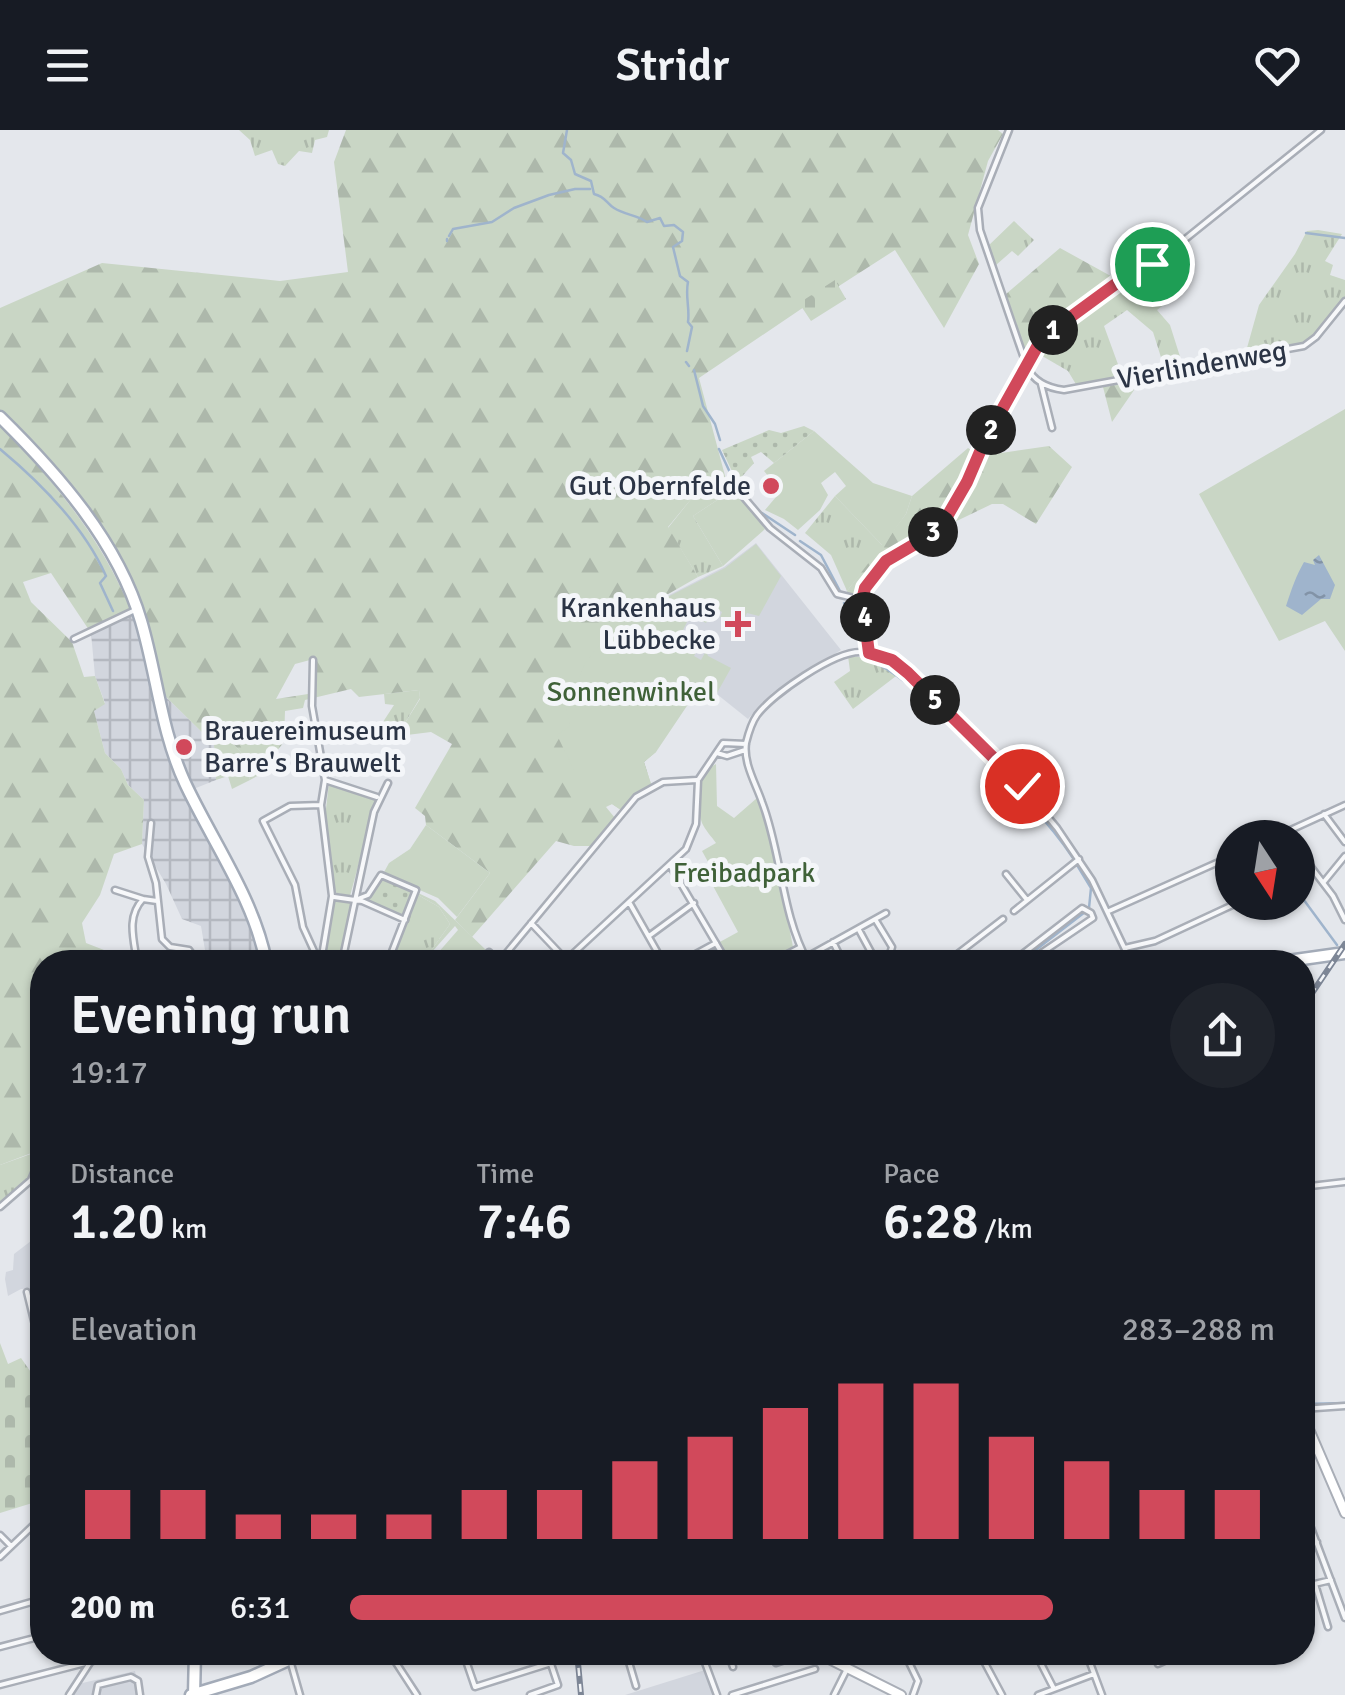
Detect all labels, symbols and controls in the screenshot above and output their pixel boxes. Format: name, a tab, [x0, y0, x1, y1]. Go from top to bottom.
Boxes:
icon: menu	[40, 38, 95, 93]
text: Stridr	[616, 38, 729, 93]
icon: heart	[1250, 38, 1305, 93]
pin	[1110, 222, 1195, 307]
icon: arrive	[1125, 237, 1180, 292]
pin: 1	[1028, 305, 1078, 355]
text: 1	[1045, 313, 1061, 347]
street label: Vierlindenweg	[1115, 333, 1289, 397]
pin: 2	[966, 405, 1016, 455]
text: 2	[983, 413, 999, 447]
place label: Gut Obernfelde	[569, 469, 751, 503]
marker: Gut Obernfelde	[760, 475, 782, 497]
pin: 3	[908, 507, 958, 557]
text: 3	[925, 515, 941, 549]
place label: Krankenhaus Lübbecke	[560, 591, 716, 657]
pin: 4	[840, 592, 890, 642]
text: 4	[857, 600, 873, 634]
marker: Krankenhaus Lübbecke	[725, 611, 751, 637]
park label: Sonnenwinkel	[547, 675, 715, 709]
pin: 5	[910, 675, 960, 725]
text: 5	[927, 683, 943, 717]
place label: Brauereimuseum Barre's Brauwelt	[204, 714, 407, 780]
marker: Brauereimuseum Barre's Brauwelt	[173, 736, 195, 758]
pin	[980, 744, 1065, 829]
icon: check	[995, 759, 1050, 814]
north arrow	[1215, 820, 1315, 920]
map controls	[1215, 820, 1315, 920]
park label: Freibadpark	[673, 856, 815, 890]
text: Evening run	[70, 981, 351, 1049]
button: share	[1170, 983, 1275, 1088]
text: 19:17	[70, 1053, 148, 1092]
text: Distance	[70, 1157, 174, 1191]
text: Time	[477, 1157, 534, 1191]
text: Pace	[883, 1157, 940, 1191]
text: 1.20	[70, 1191, 165, 1253]
text: 7:46	[477, 1191, 572, 1253]
text: 6:28	[883, 1191, 978, 1253]
text: km	[165, 1212, 207, 1246]
text: /km	[978, 1212, 1033, 1246]
text: Elevation	[70, 1310, 197, 1349]
text: 283–288 m	[1122, 1310, 1275, 1349]
text: 200 m	[70, 1588, 155, 1627]
text: 6:31	[230, 1588, 290, 1627]

